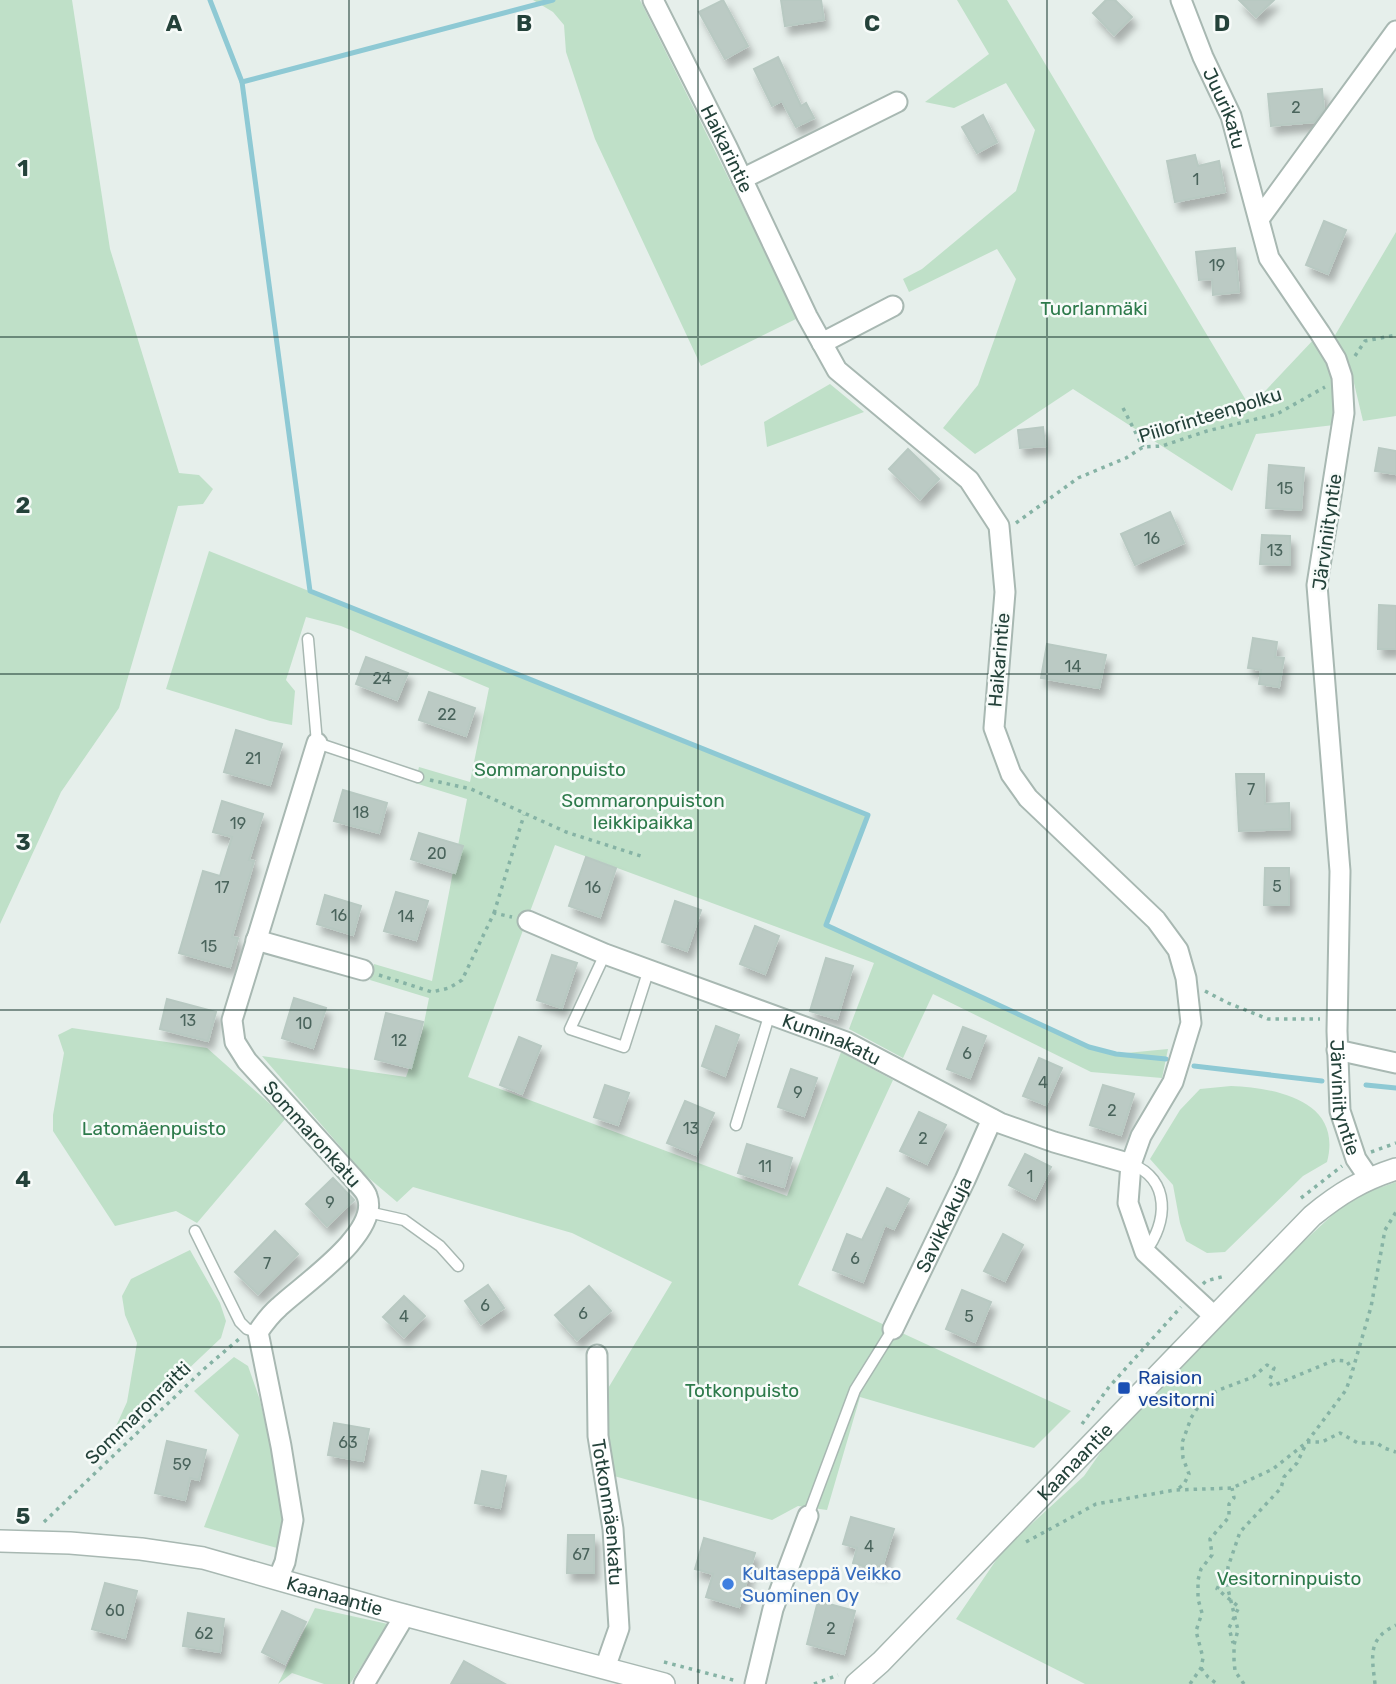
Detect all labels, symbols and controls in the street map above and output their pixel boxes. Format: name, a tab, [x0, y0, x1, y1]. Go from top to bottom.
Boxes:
text: A	[166, 9, 183, 37]
text: B	[516, 9, 532, 37]
text: C	[864, 9, 880, 37]
text: D	[1214, 9, 1230, 37]
street label: Juurikatu	[1198, 64, 1251, 151]
house number: 2	[1291, 98, 1301, 117]
street label: Haikarintie	[696, 101, 758, 196]
text: 1	[17, 154, 29, 182]
house number: 1	[1193, 170, 1199, 189]
house number: 19	[1209, 256, 1225, 275]
park label: Tuorlanmäki	[1040, 297, 1148, 320]
street label: Piilorinteenpolku	[1136, 382, 1284, 448]
street label: Järviniityntie	[1307, 472, 1347, 592]
house number: 15	[1277, 479, 1293, 498]
text: 2	[16, 491, 30, 519]
house number: 16	[1144, 529, 1161, 548]
house number: 13	[1267, 541, 1283, 560]
street label: Haikarintie	[983, 612, 1015, 708]
house number: 14	[1065, 657, 1081, 676]
house number: 24	[372, 669, 392, 688]
house number: 22	[438, 705, 456, 724]
house number: 21	[245, 749, 261, 768]
park label: Sommaronpuisto	[474, 758, 626, 781]
house number: 7	[1247, 780, 1255, 799]
park label: Sommaronpuiston leikkipaikka	[561, 789, 725, 834]
house number: 18	[352, 803, 370, 822]
house number: 19	[230, 814, 246, 833]
text: 3	[15, 828, 31, 856]
house number: 20	[427, 844, 447, 863]
house number: 5	[1272, 877, 1282, 896]
house number: 17	[214, 878, 230, 897]
house number: 16	[585, 878, 602, 897]
house number: 16	[331, 906, 348, 925]
house number: 14	[398, 907, 414, 926]
house number: 15	[201, 937, 217, 956]
street label: Kuminakatu	[779, 1008, 885, 1070]
house number: 13	[180, 1011, 196, 1030]
house number: 10	[295, 1014, 313, 1033]
house number: 12	[391, 1031, 407, 1050]
street label: Järviniityntie	[1326, 1039, 1365, 1158]
house number: 6	[962, 1044, 972, 1063]
house number: 4	[1038, 1073, 1048, 1092]
street label: Sommaronkatu	[258, 1076, 366, 1192]
house number: 9	[793, 1083, 803, 1102]
house number: 2	[1107, 1101, 1117, 1120]
park label: Latomäenpuisto	[82, 1117, 226, 1140]
house number: 13	[683, 1119, 699, 1138]
house number: 2	[918, 1129, 928, 1148]
house number: 11	[758, 1157, 772, 1176]
text: 4	[15, 1165, 31, 1193]
house number: 1	[1027, 1167, 1033, 1186]
street label: Savikkakuja	[911, 1173, 976, 1276]
house number: 9	[325, 1193, 335, 1212]
house number: 6	[850, 1249, 860, 1268]
house number: 7	[263, 1254, 271, 1273]
house number: 6	[480, 1296, 490, 1315]
house number: 6	[578, 1304, 588, 1323]
house number: 4	[399, 1307, 409, 1326]
house number: 5	[964, 1307, 974, 1326]
street label: Sommaronraitti	[80, 1357, 196, 1469]
place label: Raision vesitorni	[1138, 1366, 1215, 1411]
park label: Totkonpuisto	[685, 1379, 799, 1402]
marker: Raision vesitorni	[1116, 1380, 1132, 1396]
street label: Kaanaantie	[1032, 1418, 1117, 1505]
house number: 63	[338, 1433, 358, 1452]
street label: Totkonmäenkatu	[587, 1437, 628, 1586]
house number: 59	[173, 1455, 192, 1474]
text: 5	[16, 1502, 31, 1530]
house number: 4	[864, 1537, 874, 1556]
house number: 67	[572, 1545, 590, 1564]
place label: Kultaseppä Veikko Suominen Oy	[742, 1562, 901, 1607]
park label: Vesitorninpuisto	[1217, 1567, 1361, 1590]
street label: Kaanaantie	[284, 1571, 386, 1620]
marker: Kultaseppä Veikko Suominen Oy	[720, 1576, 736, 1592]
house number: 60	[105, 1601, 125, 1620]
house number: 2	[826, 1619, 836, 1638]
house number: 62	[194, 1624, 214, 1643]

